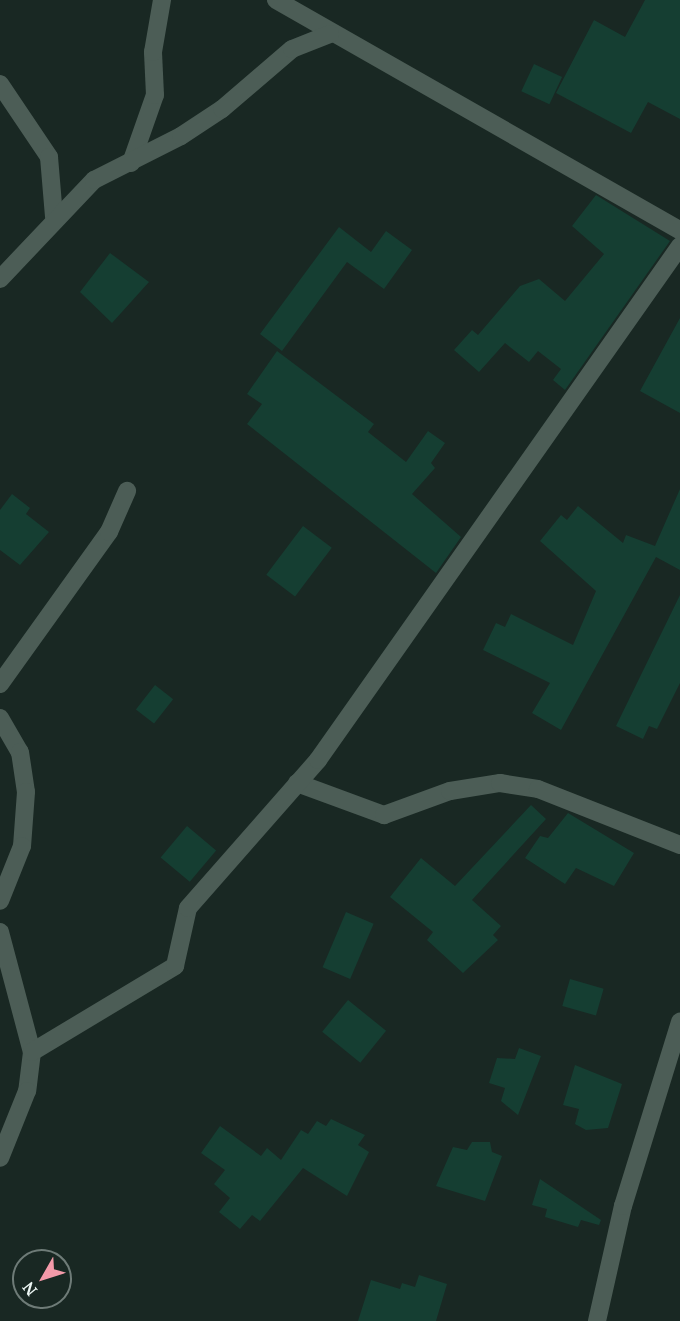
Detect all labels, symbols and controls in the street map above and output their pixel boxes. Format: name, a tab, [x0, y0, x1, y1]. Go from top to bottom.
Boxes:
north arrow	[12, 1249, 72, 1309]
text: N	[17, 1277, 42, 1301]

